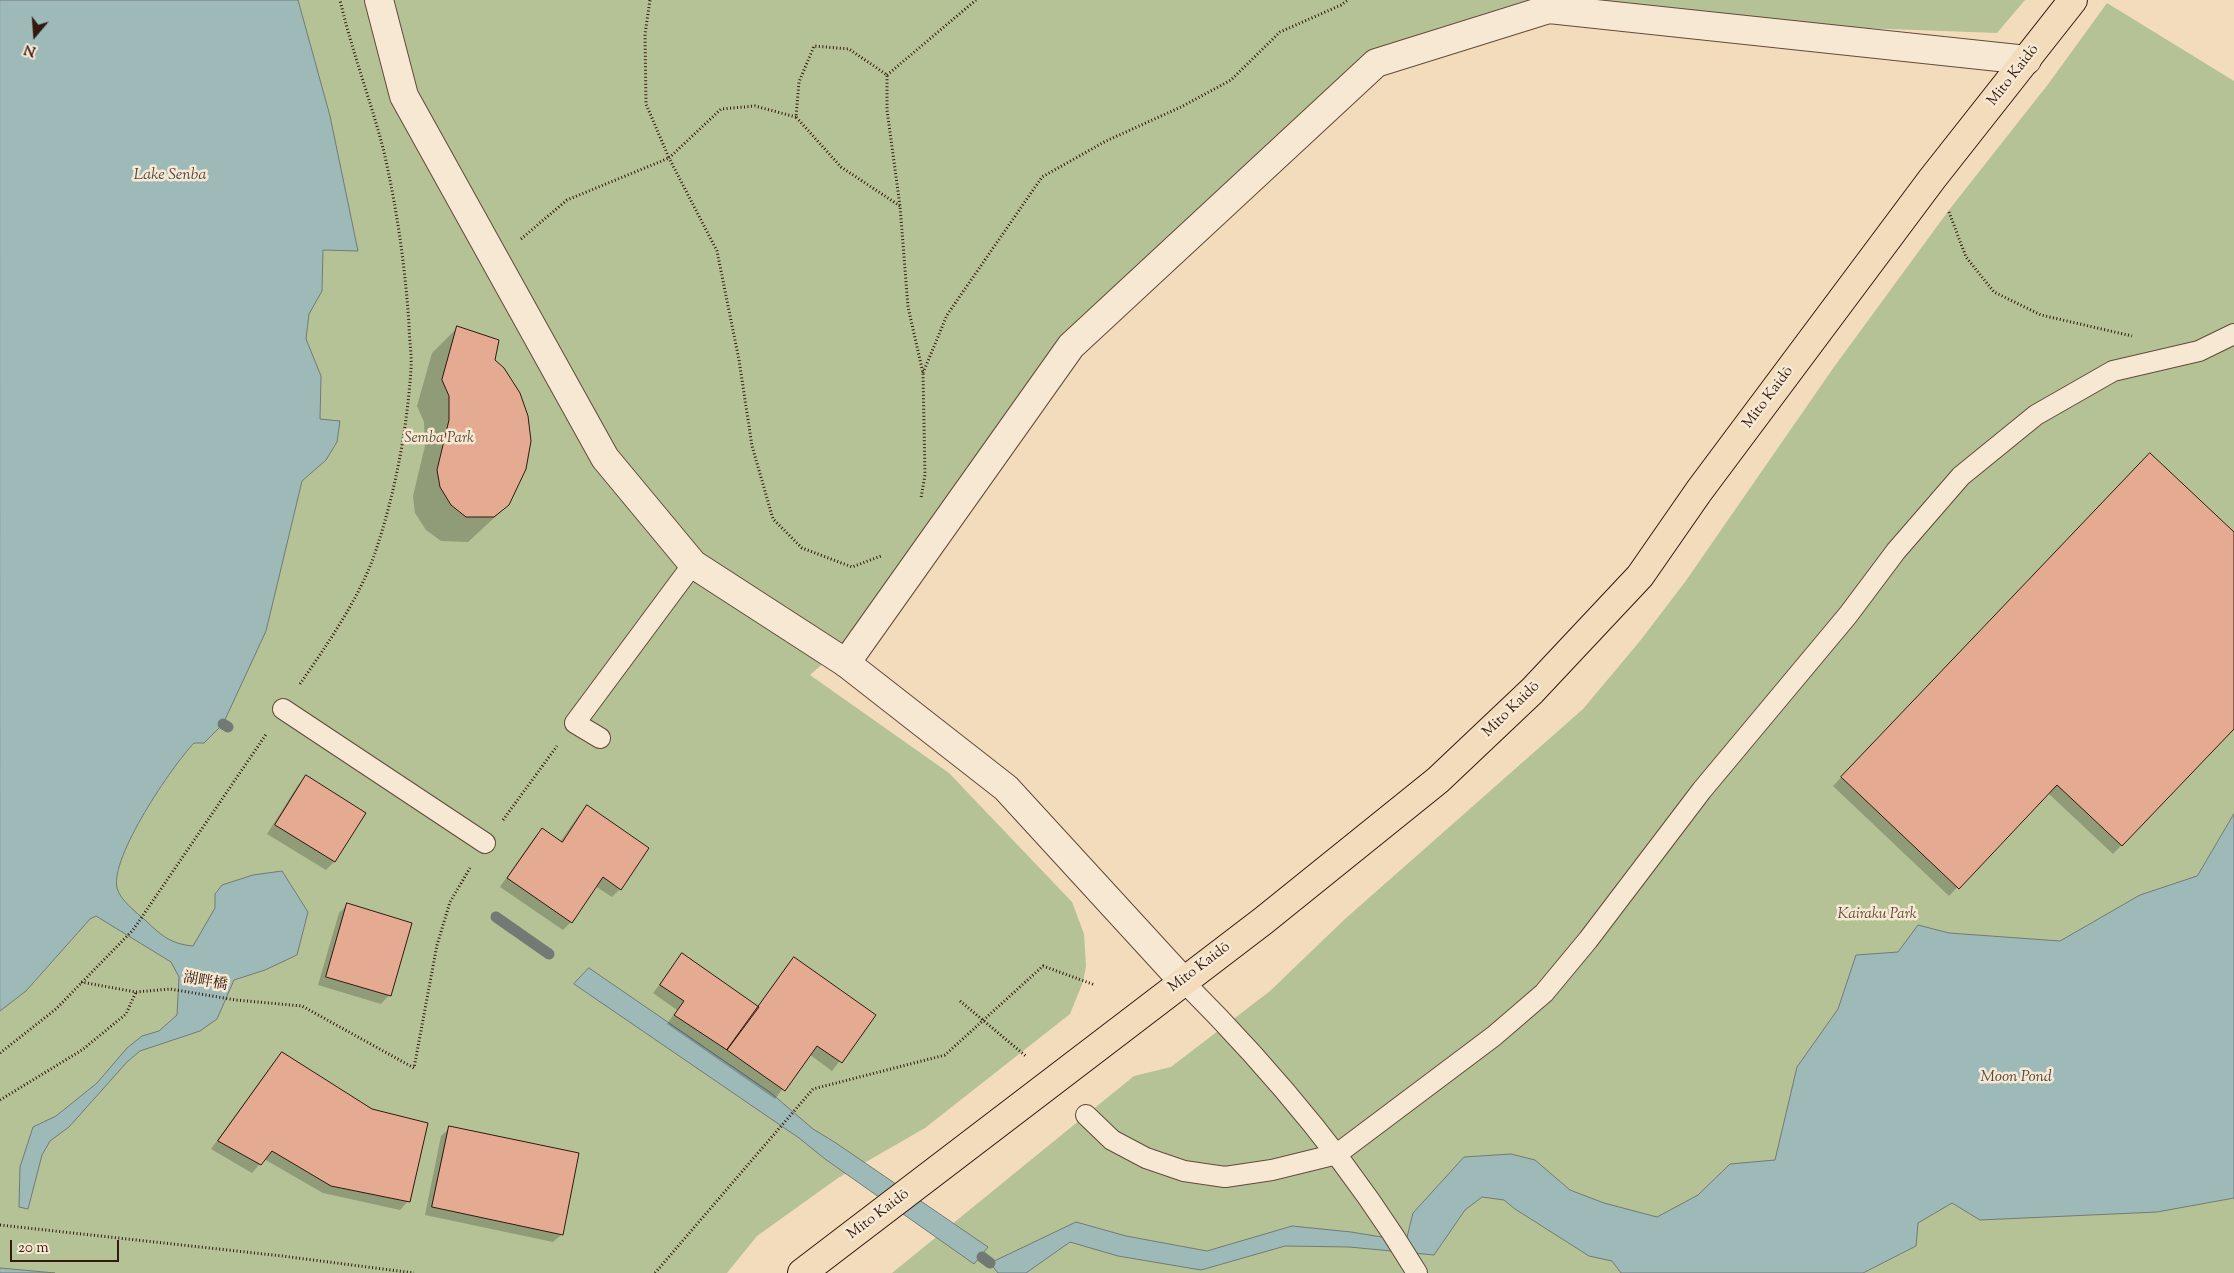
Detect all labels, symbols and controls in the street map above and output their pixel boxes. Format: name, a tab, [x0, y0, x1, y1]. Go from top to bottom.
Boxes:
north arrow	[10, 10, 60, 60]
text: N	[22, 38, 39, 61]
street label: Mito Kaidō	[1984, 42, 2044, 110]
water label: Lake Senba	[134, 166, 206, 186]
street label: Mito Kaidō	[1740, 363, 1798, 433]
park label: Semba Park	[404, 430, 474, 448]
street label: Mito Kaidō	[1479, 678, 1545, 742]
park label: Kairaku Park	[1838, 906, 1916, 924]
street label: Mito Kaidō	[1165, 939, 1235, 997]
street label: 湖畔橋	[181, 970, 229, 996]
water label: Moon Pond	[1980, 1068, 2052, 1088]
street label: Mito Kaidō	[844, 1186, 914, 1244]
scale bar	[12, 1230, 121, 1262]
text: 20 m	[18, 1238, 49, 1259]

